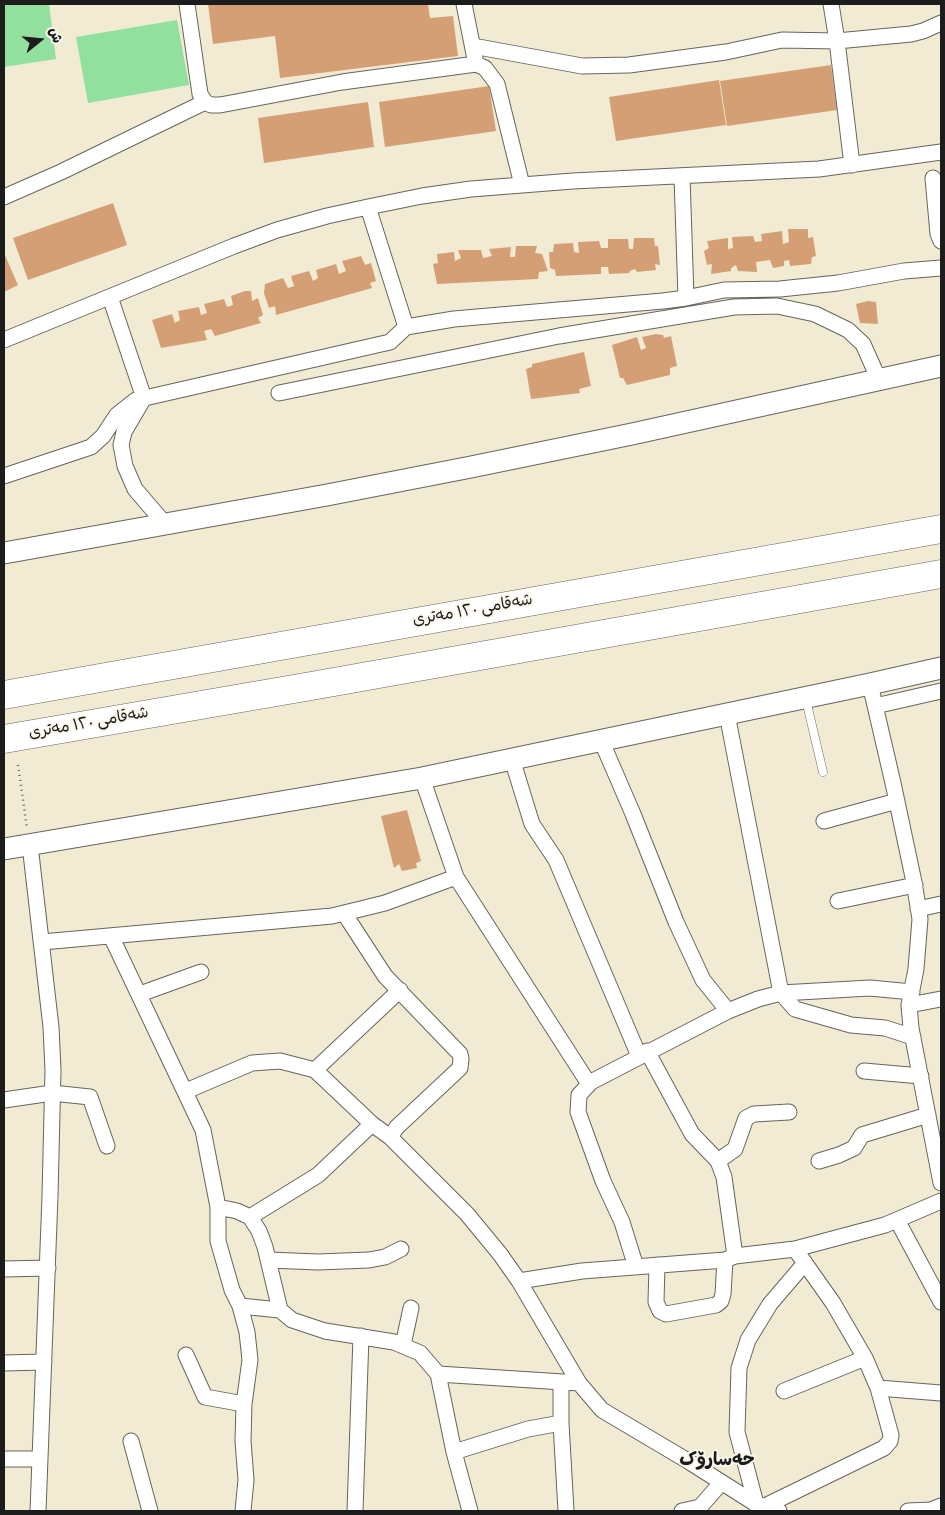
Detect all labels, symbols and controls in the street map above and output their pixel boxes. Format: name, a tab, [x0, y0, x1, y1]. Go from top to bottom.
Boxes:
north arrow	[15, 15, 65, 65]
text: ش	[43, 25, 66, 46]
street label: شەقامی ١٢٠ مەتری	[411, 592, 535, 632]
street label: شەقامی ١٢٠ مەتری	[27, 705, 151, 745]
district label: حەسارۆک	[679, 1452, 755, 1474]

